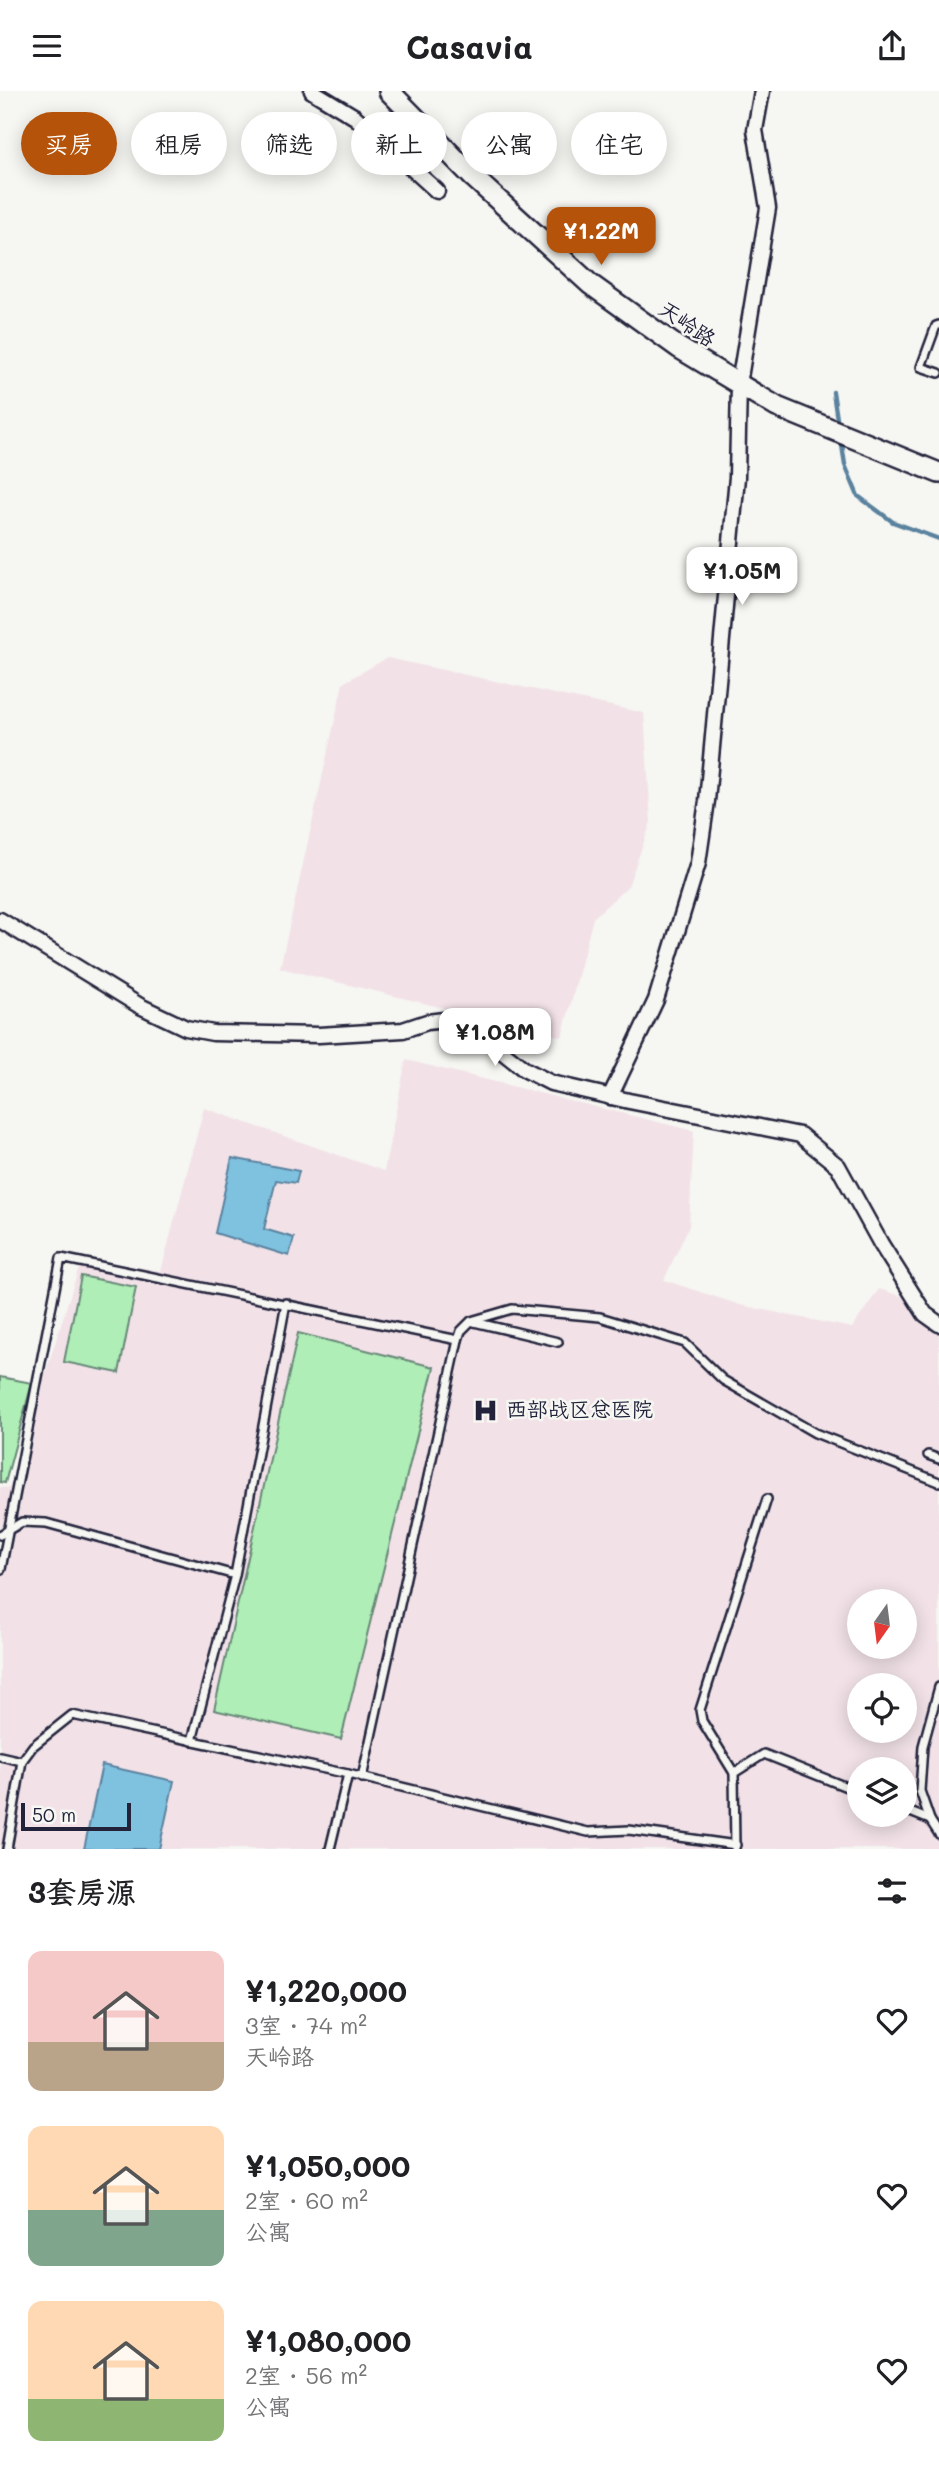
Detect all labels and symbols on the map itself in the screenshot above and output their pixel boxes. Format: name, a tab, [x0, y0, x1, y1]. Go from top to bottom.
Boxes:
pin: ¥1.22M	[544, 207, 658, 267]
street label: 天岭路	[654, 294, 722, 352]
pin: ¥1.05M	[685, 547, 799, 607]
pin: ¥1.08M	[438, 1009, 552, 1068]
place label: 西部战区总医院	[506, 1395, 653, 1422]
hospital icon: 西部战区总医院	[472, 1396, 500, 1424]
north arrow	[847, 1589, 917, 1659]
scale bar	[21, 1800, 131, 1832]

